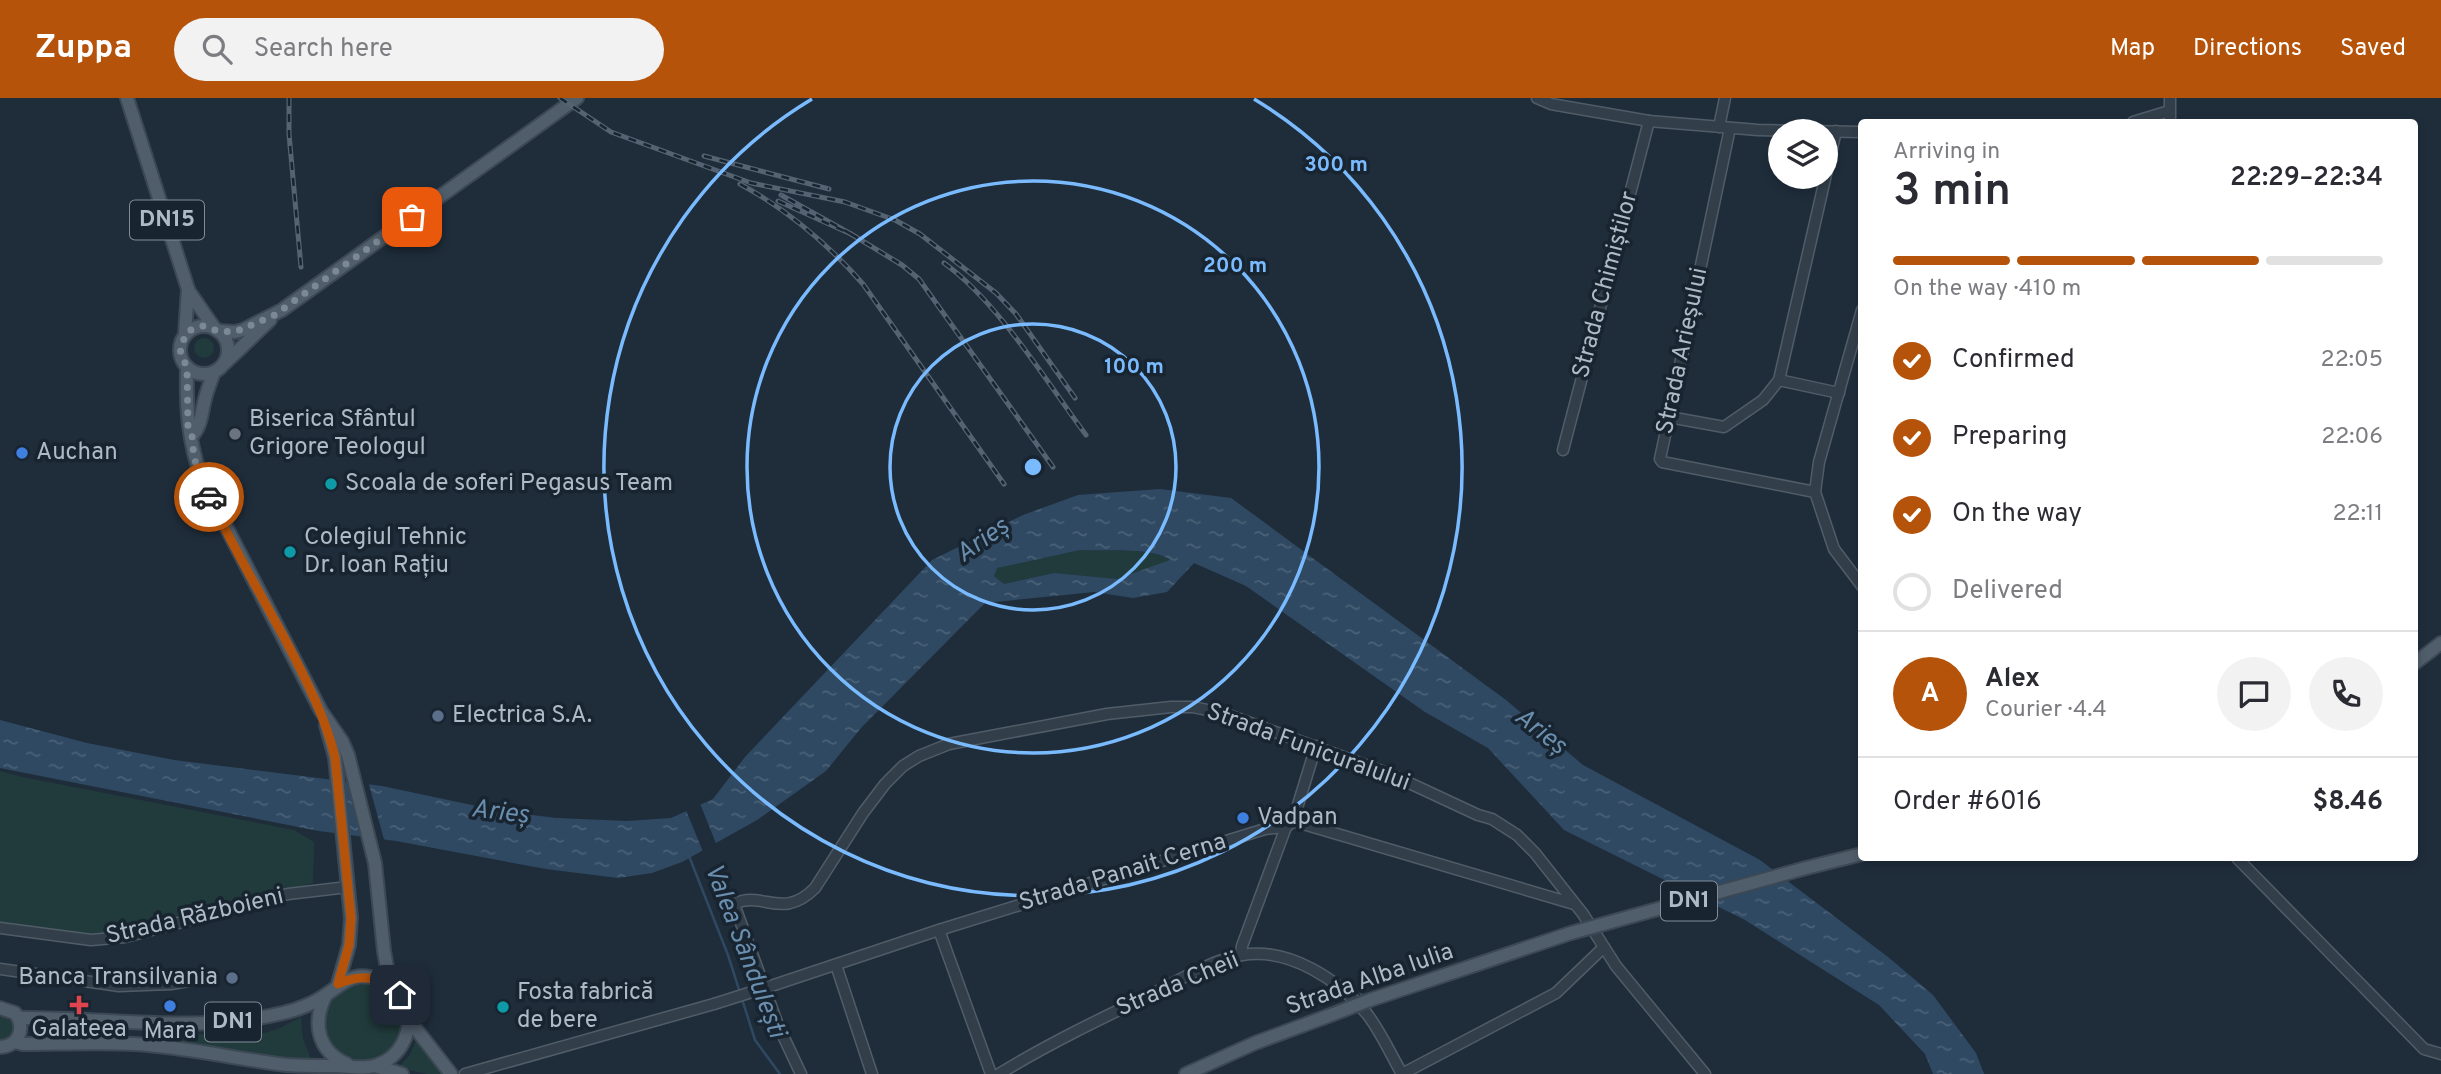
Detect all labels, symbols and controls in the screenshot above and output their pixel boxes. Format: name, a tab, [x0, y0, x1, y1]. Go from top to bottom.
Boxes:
search box	[174, 18, 664, 81]
text: Zuppa	[35, 28, 132, 70]
icon: search	[198, 30, 236, 68]
text: Search here	[254, 33, 393, 66]
text: Map	[2110, 34, 2155, 64]
text: Directions	[2193, 34, 2302, 64]
text: Saved	[2340, 34, 2406, 64]
map controls	[1768, 119, 1838, 189]
button: layers	[1768, 119, 1838, 189]
text: Arriving in	[1893, 138, 2000, 167]
text: 300 m	[1304, 152, 1368, 179]
text: 22:29–22:34	[2230, 162, 2383, 195]
text: 3 min	[1893, 163, 2011, 222]
pin	[382, 187, 442, 247]
street label: Strada Chimiștilor	[1567, 188, 1645, 382]
icon: bag	[393, 198, 431, 236]
road number: DN15	[130, 200, 204, 239]
text: 200 m	[1203, 253, 1267, 280]
street label: Strada Arieșului	[1651, 265, 1715, 437]
text: On the way · 410 m	[1893, 275, 2081, 304]
icon: check	[1893, 342, 1931, 380]
text: Confirmed	[1952, 344, 2075, 377]
text: 22:05	[2321, 346, 2383, 375]
text: 100 m	[1104, 354, 1164, 381]
place label: Biserica Sfântul Grigore Teologul	[249, 405, 426, 463]
icon: check	[1893, 419, 1931, 457]
text: Preparing	[1952, 421, 2067, 454]
text: 22:06	[2321, 423, 2383, 452]
marker: Biserica Sfântul Grigore Teologul	[227, 426, 243, 442]
place label: Auchan	[36, 438, 118, 468]
marker: Auchan	[14, 445, 30, 461]
centre of rings	[1021, 455, 1045, 479]
courier	[174, 462, 244, 532]
place label: Scoala de soferi Pegasus Team	[345, 469, 673, 499]
marker: Scoala de soferi Pegasus Team	[323, 476, 339, 492]
icon: car	[190, 478, 228, 516]
icon: check	[1893, 496, 1931, 534]
text: On the way	[1952, 498, 2082, 531]
text: 22:11	[2333, 500, 2383, 529]
water label: Arieș	[950, 510, 1017, 571]
place label: Colegiul Tehnic Dr. Ioan Rațiu	[304, 523, 467, 581]
marker: Colegiul Tehnic Dr. Ioan Rațiu	[282, 544, 298, 560]
text: Delivered	[1952, 575, 2063, 608]
button: chat	[2217, 657, 2291, 731]
button: phone	[2309, 657, 2383, 731]
text: Alex	[1985, 663, 2040, 696]
text: A	[1921, 678, 1939, 711]
text: Courier · 4.4	[1985, 696, 2107, 725]
street label: Strada Funicuralului	[1202, 697, 1414, 799]
place label: Electrica S.A.	[452, 701, 592, 731]
water label: Arieș	[1507, 701, 1574, 764]
marker: Electrica S.A.	[430, 708, 446, 724]
text: Order #6016	[1893, 786, 2042, 819]
text: $8.46	[2313, 786, 2383, 819]
water label: Arieș	[469, 793, 532, 833]
place label: Vadpan	[1257, 803, 1338, 833]
marker: Vadpan	[1235, 810, 1251, 826]
street label: Strada Panait Cerna	[1016, 827, 1230, 919]
water label: Valea Sândulești	[696, 859, 793, 1044]
road number: DN1	[1661, 881, 1717, 920]
street label: Strada Războieni	[103, 882, 287, 952]
street label: Strada Alba Iulia	[1282, 937, 1458, 1023]
street label: Strada Cheii	[1112, 946, 1244, 1024]
place label: Banca Transilvania	[18, 963, 218, 993]
pin	[370, 965, 430, 1025]
marker: Banca Transilvania	[224, 970, 240, 986]
icon: home	[381, 976, 419, 1014]
place label: Fosta fabrică de bere	[517, 978, 653, 1036]
marker: Galateea	[71, 997, 87, 1013]
marker: Mara	[162, 998, 178, 1014]
marker: Fosta fabrică de bere	[495, 999, 511, 1015]
road number: DN1	[205, 1002, 261, 1042]
place label: Galateea	[31, 1015, 127, 1045]
place label: Mara	[144, 1017, 197, 1047]

